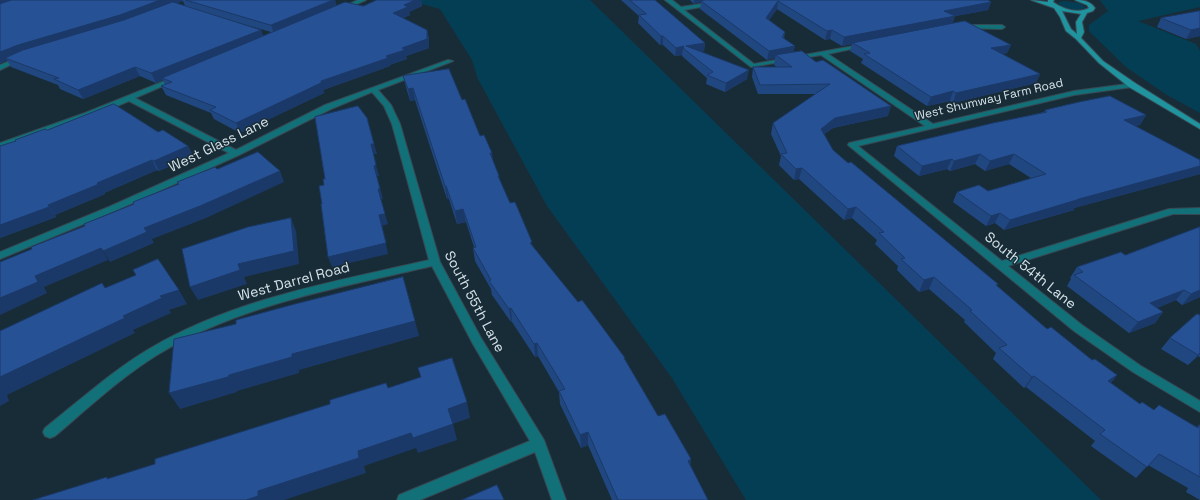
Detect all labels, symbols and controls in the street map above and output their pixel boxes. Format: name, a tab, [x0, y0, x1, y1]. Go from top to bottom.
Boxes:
street label: West Shumway Farm Road	[913, 76, 1065, 124]
street label: West Glass Lane	[166, 114, 272, 176]
street label: South 54th Lane	[981, 229, 1079, 313]
street label: South 55th Lane	[440, 248, 508, 356]
street label: West Darrel Road	[236, 259, 352, 305]

